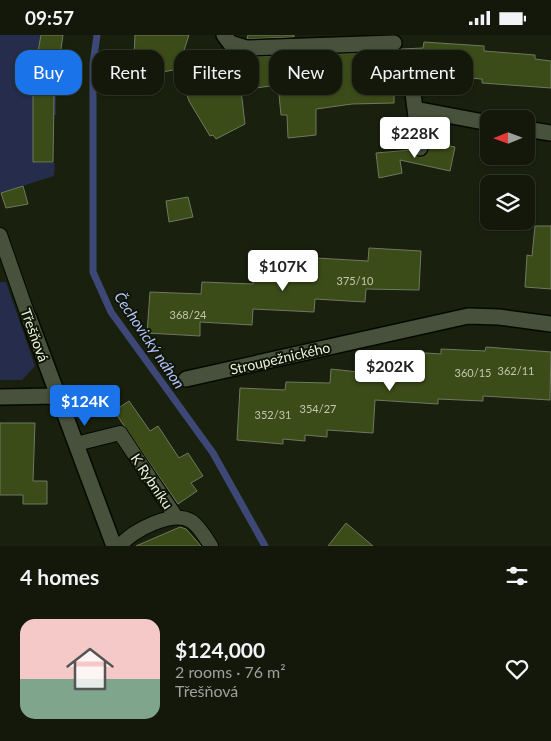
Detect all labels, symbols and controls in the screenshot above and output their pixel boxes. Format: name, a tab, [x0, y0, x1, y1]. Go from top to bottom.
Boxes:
text: 09:57	[25, 6, 74, 29]
chip: Buy	[15, 50, 82, 95]
chip: Rent	[92, 50, 164, 95]
chip: Filters	[174, 50, 259, 95]
chip: New	[269, 50, 342, 95]
chip: Apartment	[352, 50, 473, 95]
north arrow	[480, 110, 535, 165]
map controls	[480, 110, 535, 230]
pin: $228K	[380, 117, 450, 159]
text: $228K	[391, 123, 439, 142]
button: layers	[480, 175, 535, 230]
pin: $107K	[248, 249, 318, 292]
text: $107K	[259, 256, 307, 275]
house number: 375/10	[337, 274, 374, 287]
water label: Čechovický náhon	[111, 288, 189, 392]
street label: Třešňová	[18, 306, 52, 364]
house number: 368/24	[170, 308, 207, 321]
street label: Stroupežnického	[228, 338, 332, 378]
pin: $202K	[355, 349, 425, 392]
text: $202K	[366, 356, 414, 375]
house number: 362/11	[498, 364, 534, 377]
house number: 360/15	[455, 366, 491, 379]
pin: $124K	[50, 385, 120, 427]
text: $124K	[61, 391, 109, 410]
house number: 354/27	[300, 402, 336, 415]
house number: 352/31	[255, 408, 291, 421]
street label: K Rybníku	[127, 450, 177, 512]
icon: filters	[503, 562, 531, 590]
text: 4 homes	[20, 564, 99, 589]
text: $124,000	[175, 637, 265, 662]
icon: home	[60, 639, 120, 699]
icon: heart	[503, 655, 531, 683]
text: 2 rooms · 76 m²	[175, 662, 286, 681]
text: Třešňová	[175, 681, 238, 700]

